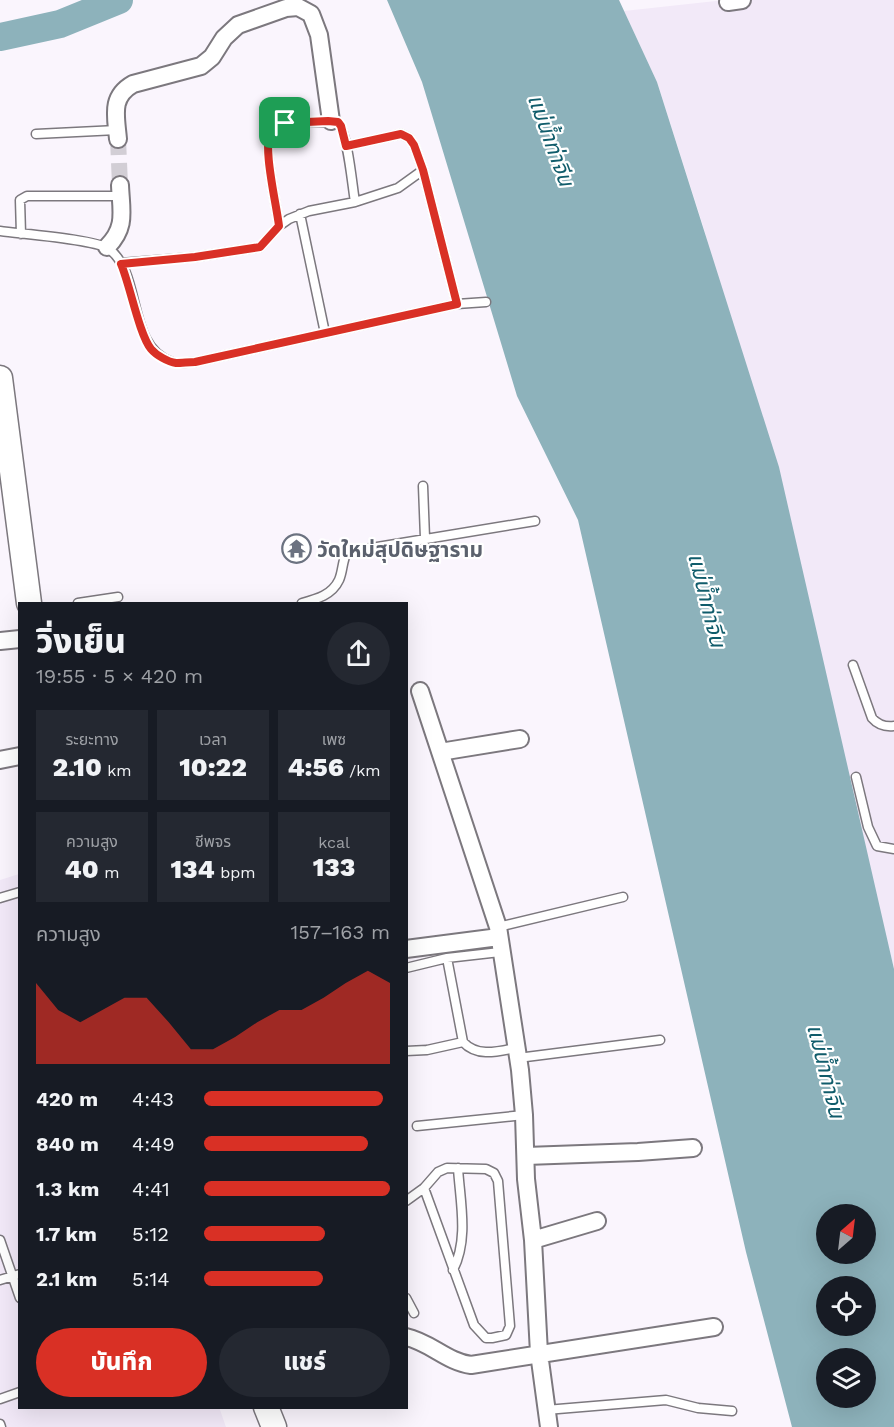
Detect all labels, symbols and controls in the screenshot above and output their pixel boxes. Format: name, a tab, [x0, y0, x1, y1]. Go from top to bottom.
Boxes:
water label: แม่น้ำท่าจีน	[523, 90, 582, 191]
pin	[259, 97, 310, 148]
icon: arrive	[268, 106, 301, 139]
temple icon: วัดใหม่สุปดิษฐาราม	[280, 533, 312, 565]
place label: วัดใหม่สุปดิษฐาราม	[317, 537, 483, 563]
water label: แม่น้ำท่าจีน	[683, 550, 734, 651]
text: วิ่งเย็น	[36, 622, 126, 661]
button: share	[327, 622, 390, 685]
text: 19:55 · 5 × 420 m	[36, 664, 203, 688]
text: ระยะทาง	[66, 730, 118, 749]
text: เวลา	[199, 730, 227, 749]
text: เพซ	[322, 730, 346, 749]
text: 2.10	[52, 752, 102, 782]
text: 10:22	[179, 752, 247, 782]
text: 4:56	[287, 752, 344, 782]
text: km	[102, 761, 132, 780]
text: /km	[344, 761, 381, 780]
text: ความสูง	[66, 832, 118, 851]
text: ชีพจร	[195, 832, 231, 851]
text: kcal	[318, 833, 350, 852]
text: 133	[313, 852, 355, 882]
text: 40	[65, 854, 99, 884]
text: 134	[170, 854, 215, 884]
text: m	[99, 863, 119, 882]
text: bpm	[215, 863, 256, 882]
text: 157–163 m	[290, 920, 390, 944]
text: ความสูง	[36, 922, 101, 946]
water label: แม่น้ำท่าจีน	[802, 1021, 853, 1122]
text: 420 m	[36, 1087, 98, 1111]
text: 4:43	[132, 1087, 174, 1111]
text: 840 m	[36, 1132, 99, 1156]
text: 4:49	[132, 1132, 175, 1156]
text: 1.3 km	[36, 1177, 99, 1201]
text: 4:41	[132, 1177, 170, 1201]
north arrow	[816, 1204, 876, 1264]
map controls	[816, 1204, 876, 1408]
text: 1.7 km	[36, 1222, 97, 1246]
text: 5:12	[132, 1222, 169, 1246]
text: 2.1 km	[36, 1267, 97, 1291]
text: 5:14	[132, 1267, 170, 1291]
button: locate	[816, 1276, 876, 1336]
button: บันทึก	[36, 1328, 207, 1397]
button: แชร์	[219, 1328, 390, 1397]
button: layers	[816, 1348, 876, 1408]

